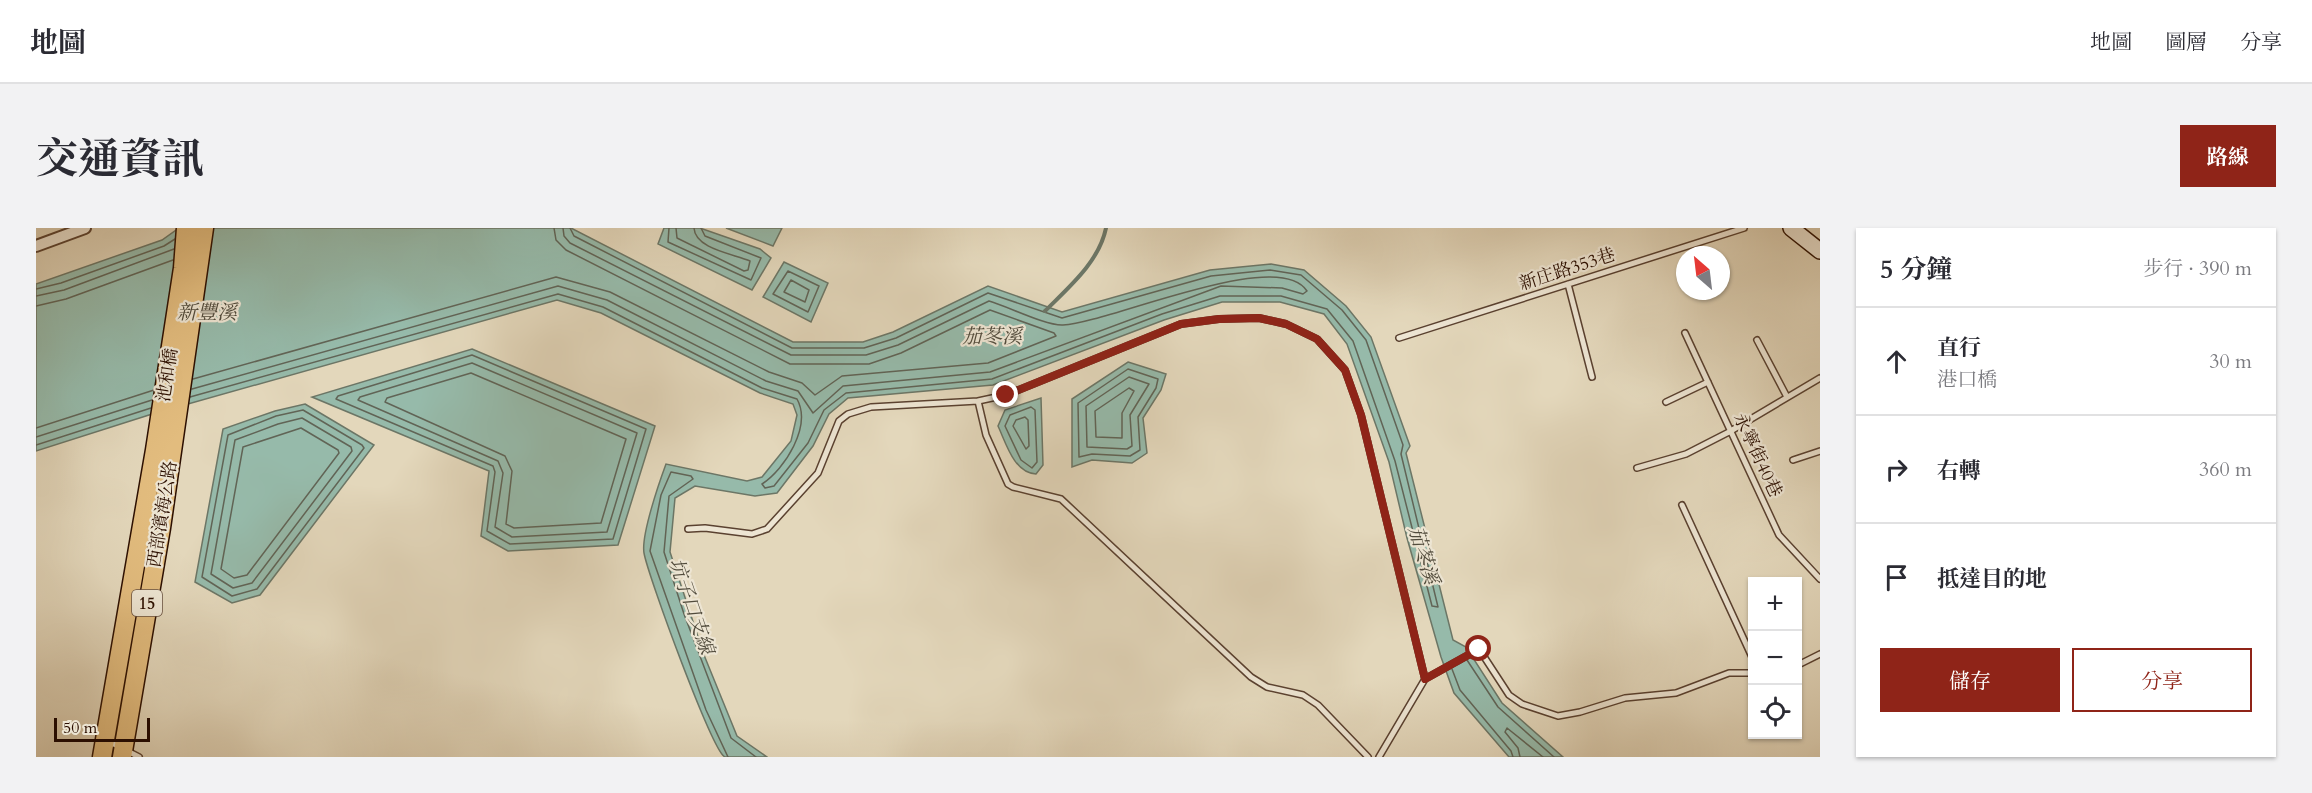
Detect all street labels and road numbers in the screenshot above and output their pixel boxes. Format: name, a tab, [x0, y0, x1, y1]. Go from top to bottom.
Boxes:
street label: 新庄路353巷	[1516, 242, 1618, 297]
street label: 池和橋	[151, 346, 184, 404]
street label: 永寧街40巷	[1727, 409, 1788, 501]
street label: 西部濱海公路	[142, 459, 183, 569]
road number: 15	[132, 590, 162, 616]

